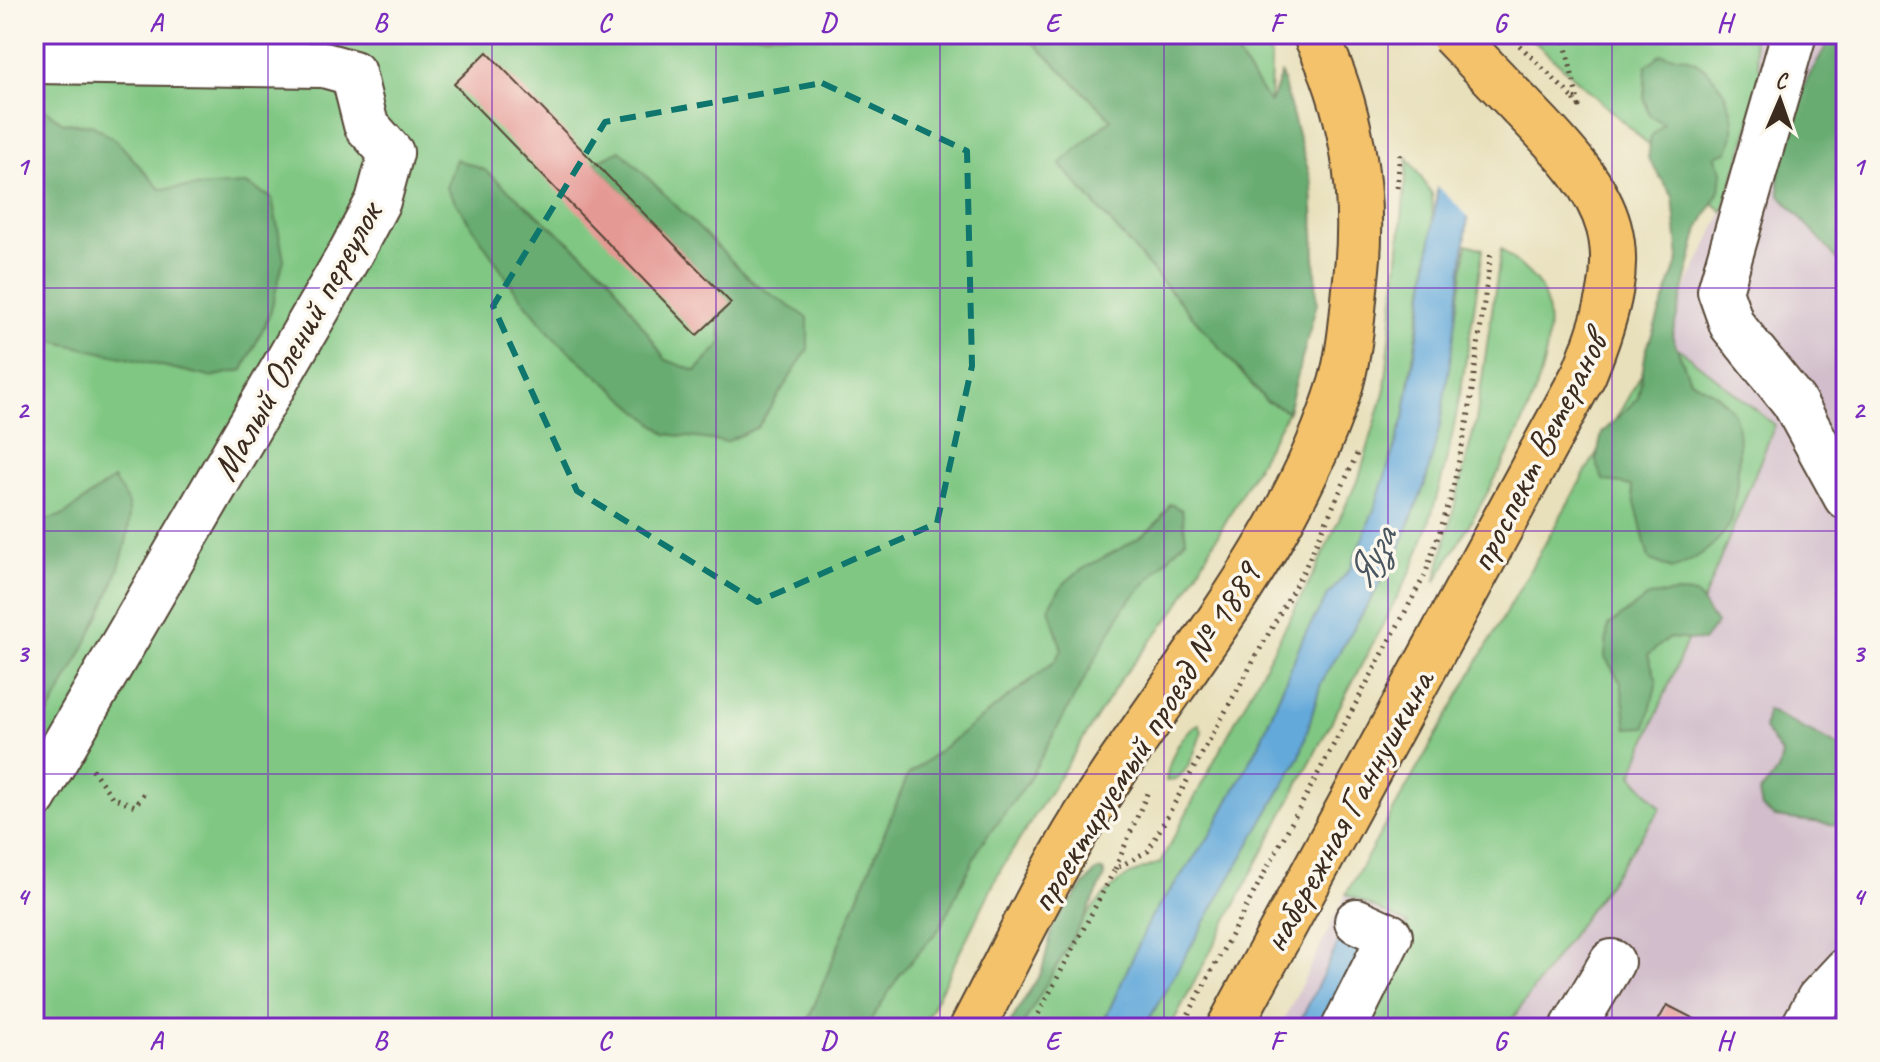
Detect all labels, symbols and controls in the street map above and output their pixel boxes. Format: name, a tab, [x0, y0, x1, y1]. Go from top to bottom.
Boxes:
text: A	[149, 6, 164, 39]
text: B	[373, 6, 389, 39]
text: C	[598, 6, 614, 39]
text: D	[820, 6, 838, 39]
text: E	[1045, 6, 1063, 39]
text: F	[1270, 6, 1288, 39]
text: G	[1494, 6, 1510, 39]
text: H	[1717, 6, 1737, 39]
north arrow	[1740, 60, 1820, 140]
text: С	[1775, 67, 1790, 95]
text: 1	[16, 150, 31, 183]
text: 1	[1852, 150, 1867, 183]
street label: Малый Олений переулок	[201, 190, 394, 489]
street label: проспект Ветеранов	[1457, 317, 1622, 580]
text: 2	[16, 393, 30, 426]
text: 2	[1852, 393, 1866, 426]
water label: Яуза	[1334, 515, 1409, 597]
street label: проектируемый проезд № 1889	[1018, 551, 1273, 921]
text: 3	[16, 637, 30, 670]
text: 3	[1852, 637, 1866, 670]
street label: набережная Ганнушкина	[1251, 659, 1446, 960]
text: 4	[16, 880, 31, 913]
text: 4	[1852, 880, 1867, 913]
text: A	[149, 1024, 164, 1057]
text: B	[373, 1024, 389, 1057]
text: C	[598, 1024, 614, 1057]
text: D	[820, 1024, 838, 1057]
text: E	[1045, 1024, 1063, 1057]
text: F	[1270, 1024, 1288, 1057]
text: G	[1494, 1024, 1510, 1057]
text: H	[1717, 1024, 1737, 1057]

